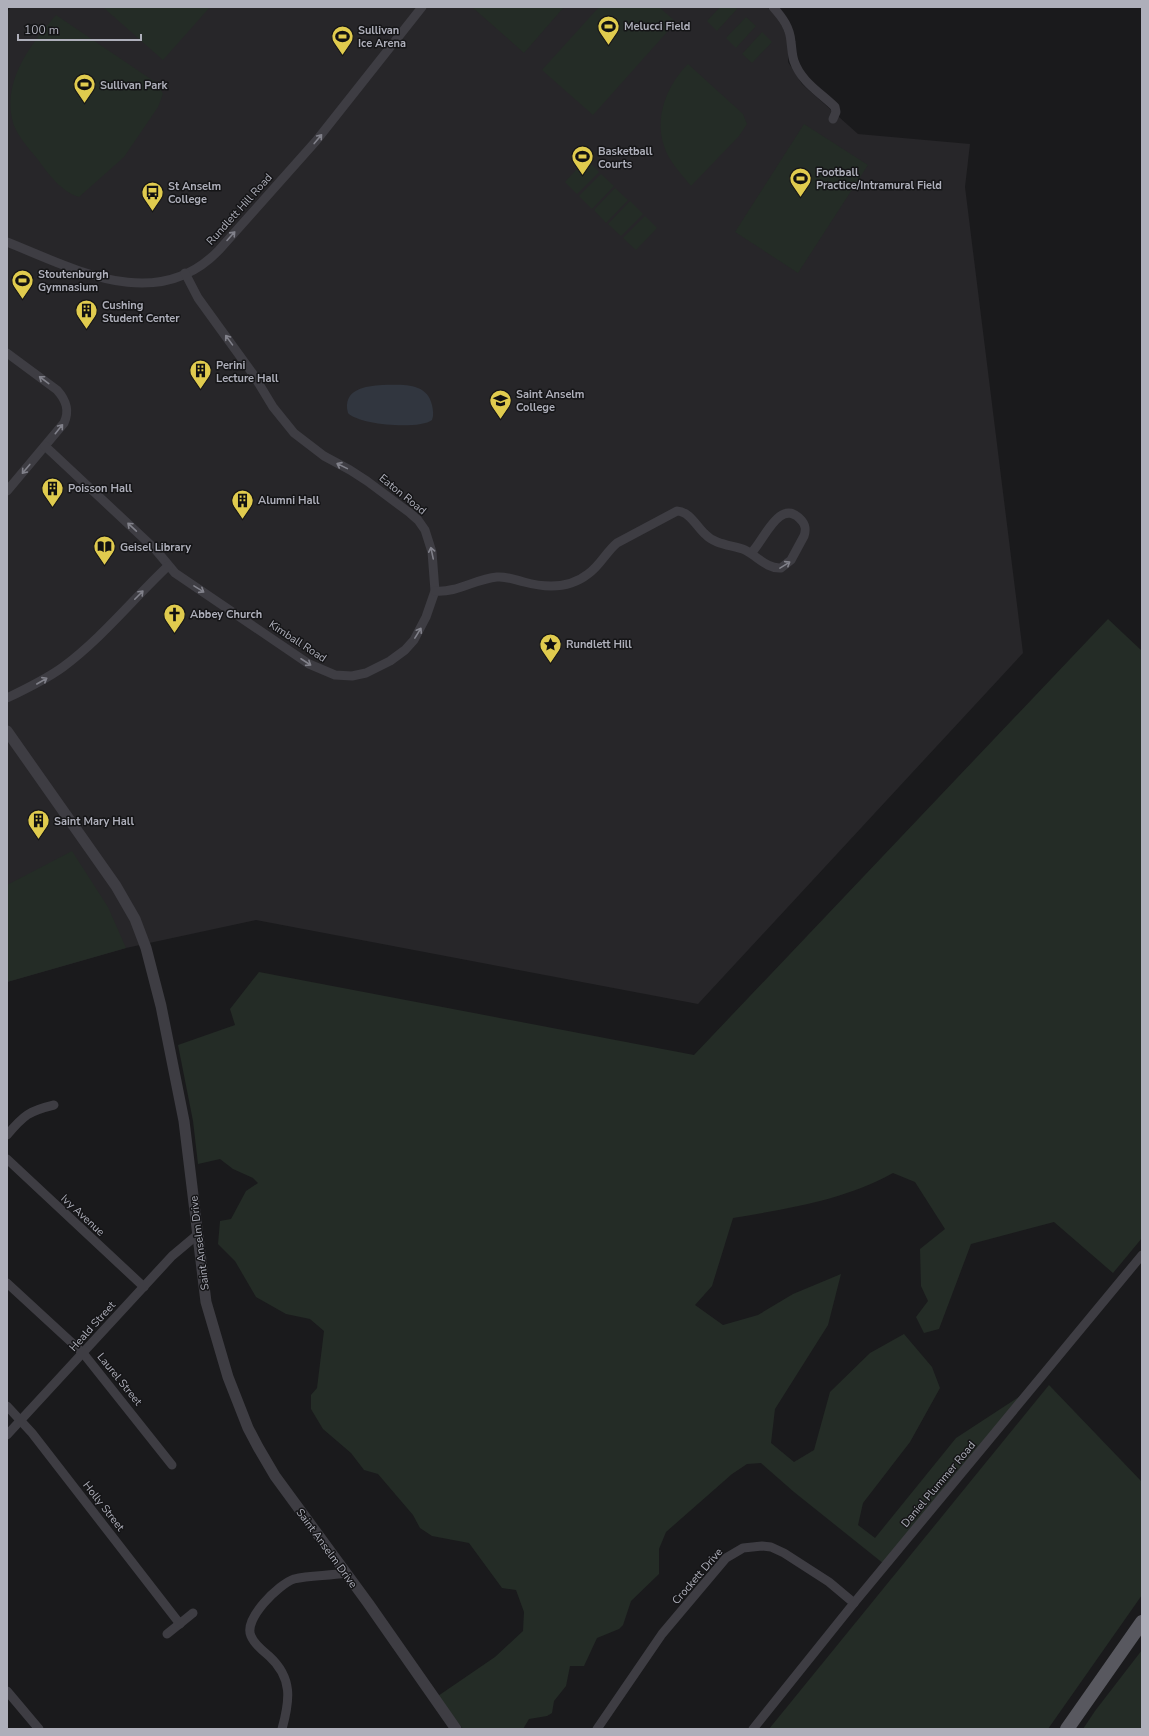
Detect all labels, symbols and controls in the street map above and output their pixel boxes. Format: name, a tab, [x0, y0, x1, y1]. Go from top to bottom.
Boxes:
sports icon: Melucci Field	[596, 13, 622, 46]
scale bar	[18, 16, 141, 42]
place label: Melucci Field	[624, 19, 690, 34]
text: 100 m	[24, 22, 59, 38]
sports icon: Sullivan Ice Arena	[330, 23, 356, 56]
place label: Sullivan Ice Arena	[358, 23, 406, 51]
sports icon: Sullivan Park	[71, 72, 97, 105]
place label: Sullivan Park	[100, 78, 168, 93]
one-way arrow	[313, 134, 322, 145]
sports icon: Basketball Courts	[569, 144, 595, 177]
place label: Basketball Courts	[598, 144, 653, 172]
sports icon: Football Practice/Intramural Field	[788, 165, 814, 198]
place label: Football Practice/Intramural Field	[816, 165, 942, 193]
street label: Rundlett Hill Road	[203, 170, 276, 248]
bus stop icon: St Anselm College	[139, 179, 165, 212]
place label: St Anselm College	[168, 179, 221, 207]
one-way arrow	[226, 231, 236, 241]
sports icon: Stoutenburgh Gymnasium	[10, 267, 36, 300]
place label: Stoutenburgh Gymnasium	[38, 267, 109, 295]
building icon: Cushing Student Center	[74, 298, 100, 331]
place label: Cushing Student Center	[102, 298, 180, 326]
one-way arrow	[225, 335, 233, 346]
building icon: Perini Lecture Hall	[188, 358, 214, 391]
place label: Perini Lecture Hall	[216, 358, 279, 386]
one-way arrow	[39, 375, 50, 384]
school or university icon: Saint Anselm College	[487, 387, 513, 420]
place label: Saint Anselm College	[516, 387, 585, 415]
one-way arrow	[55, 424, 64, 435]
one-way arrow	[336, 461, 348, 469]
one-way arrow	[21, 463, 30, 474]
street label: Eaton Road	[376, 471, 429, 518]
building icon: Poisson Hall	[39, 475, 65, 508]
place label: Poisson Hall	[68, 481, 133, 496]
building icon: Alumni Hall	[229, 487, 255, 520]
place label: Alumni Hall	[258, 493, 320, 508]
one-way arrow	[127, 522, 137, 532]
library icon: Geisel Library	[91, 534, 117, 567]
place label: Geisel Library	[120, 540, 191, 555]
one-way arrow	[428, 546, 436, 559]
one-way arrow	[779, 560, 790, 569]
one-way arrow	[193, 585, 204, 593]
one-way arrow	[134, 590, 144, 600]
church icon: Abbey Church	[161, 601, 187, 634]
place label: Abbey Church	[190, 607, 262, 622]
street label: Kimball Road	[266, 617, 330, 666]
one-way arrow	[414, 628, 422, 639]
place icon: Rundlett Hill	[538, 631, 564, 664]
place label: Rundlett Hill	[566, 637, 632, 652]
one-way arrow	[300, 658, 311, 666]
one-way arrow	[36, 676, 48, 684]
building icon: Saint Mary Hall	[25, 808, 51, 841]
place label: Saint Mary Hall	[54, 814, 134, 829]
street label: Ivy Avenue	[58, 1191, 108, 1240]
street label: Saint Anselm Drive	[186, 1195, 213, 1291]
street label: Heald Street	[66, 1298, 119, 1355]
street label: Laurel Street	[94, 1350, 146, 1409]
street label: Daniel Plummer Road	[898, 1438, 979, 1531]
street label: Holly Street	[79, 1478, 128, 1534]
street label: Saint Anselm Drive	[293, 1505, 361, 1591]
street label: Crockett Drive	[669, 1545, 726, 1608]

